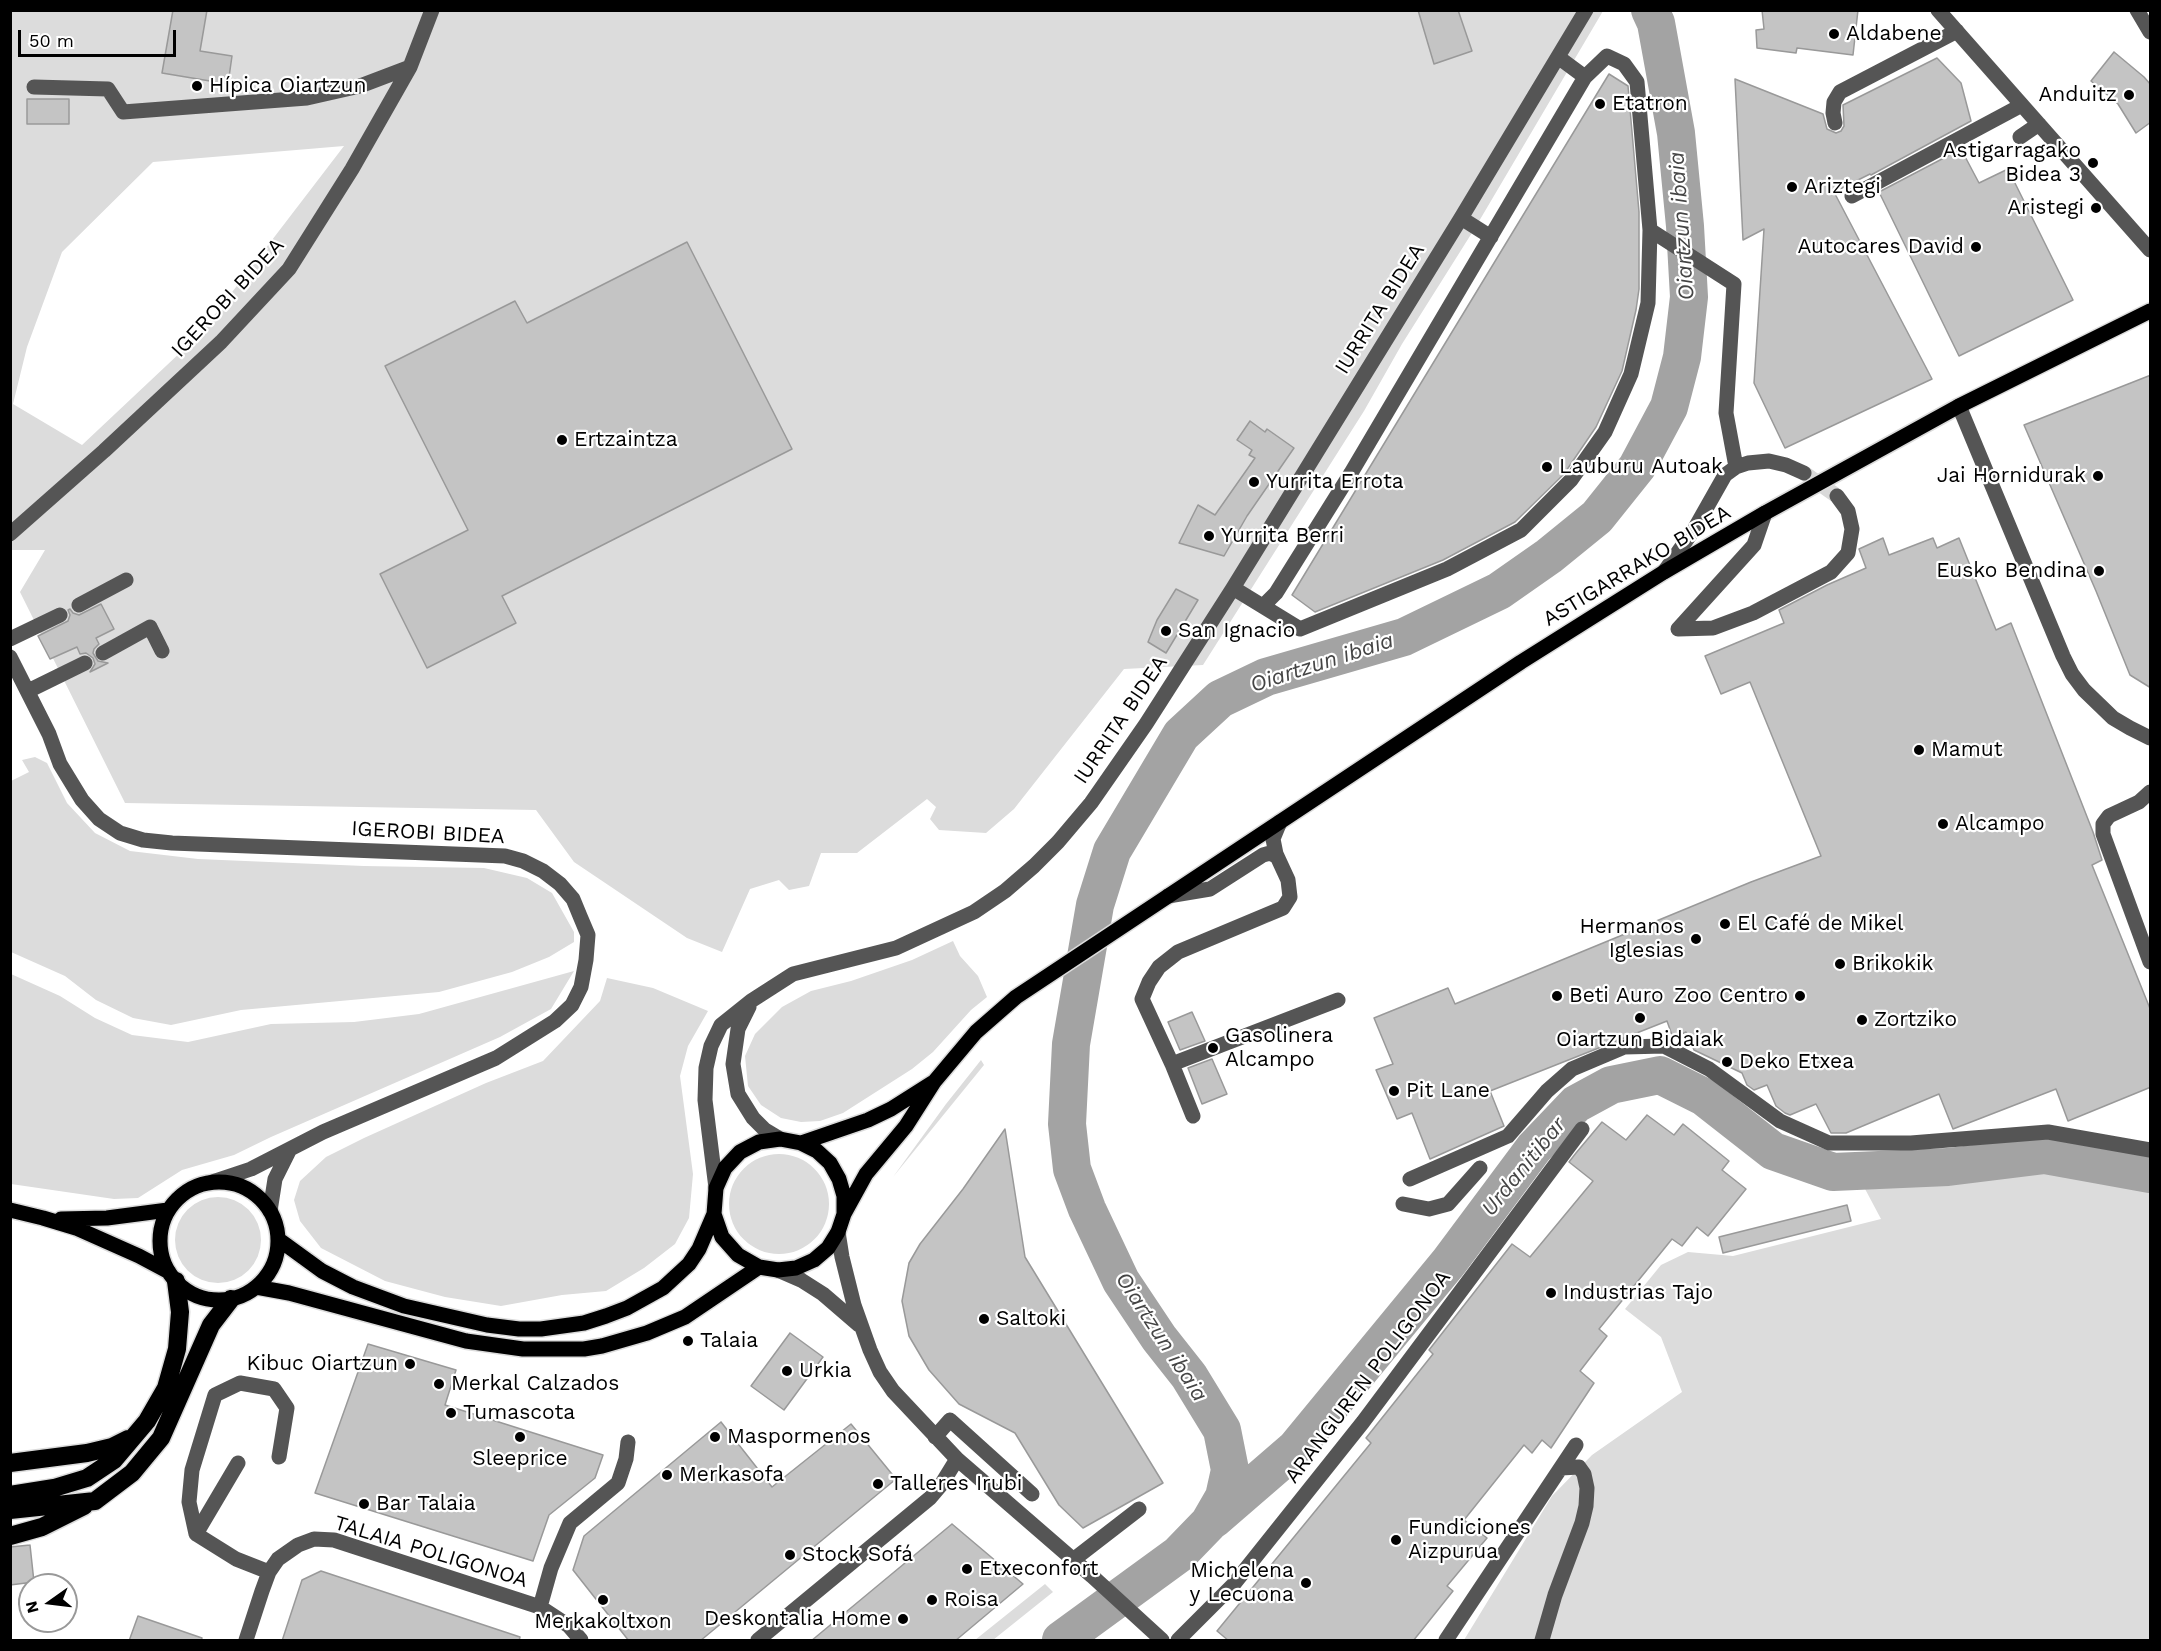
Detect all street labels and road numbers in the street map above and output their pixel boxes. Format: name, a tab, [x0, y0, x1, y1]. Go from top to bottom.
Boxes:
street label: IGEROBI BIDEA	[166, 233, 290, 363]
street label: IURRITA BIDEA	[1330, 239, 1430, 379]
street label: ASTIGARRAKO BIDEA	[1539, 500, 1735, 632]
street label: IURRITA BIDEA	[1069, 651, 1173, 789]
street label: IGEROBI BIDEA	[351, 816, 505, 850]
street label: ARANGUREN POLIGONOA	[1280, 1266, 1456, 1488]
street label: TALAIA POLIGONOA	[331, 1511, 531, 1593]

